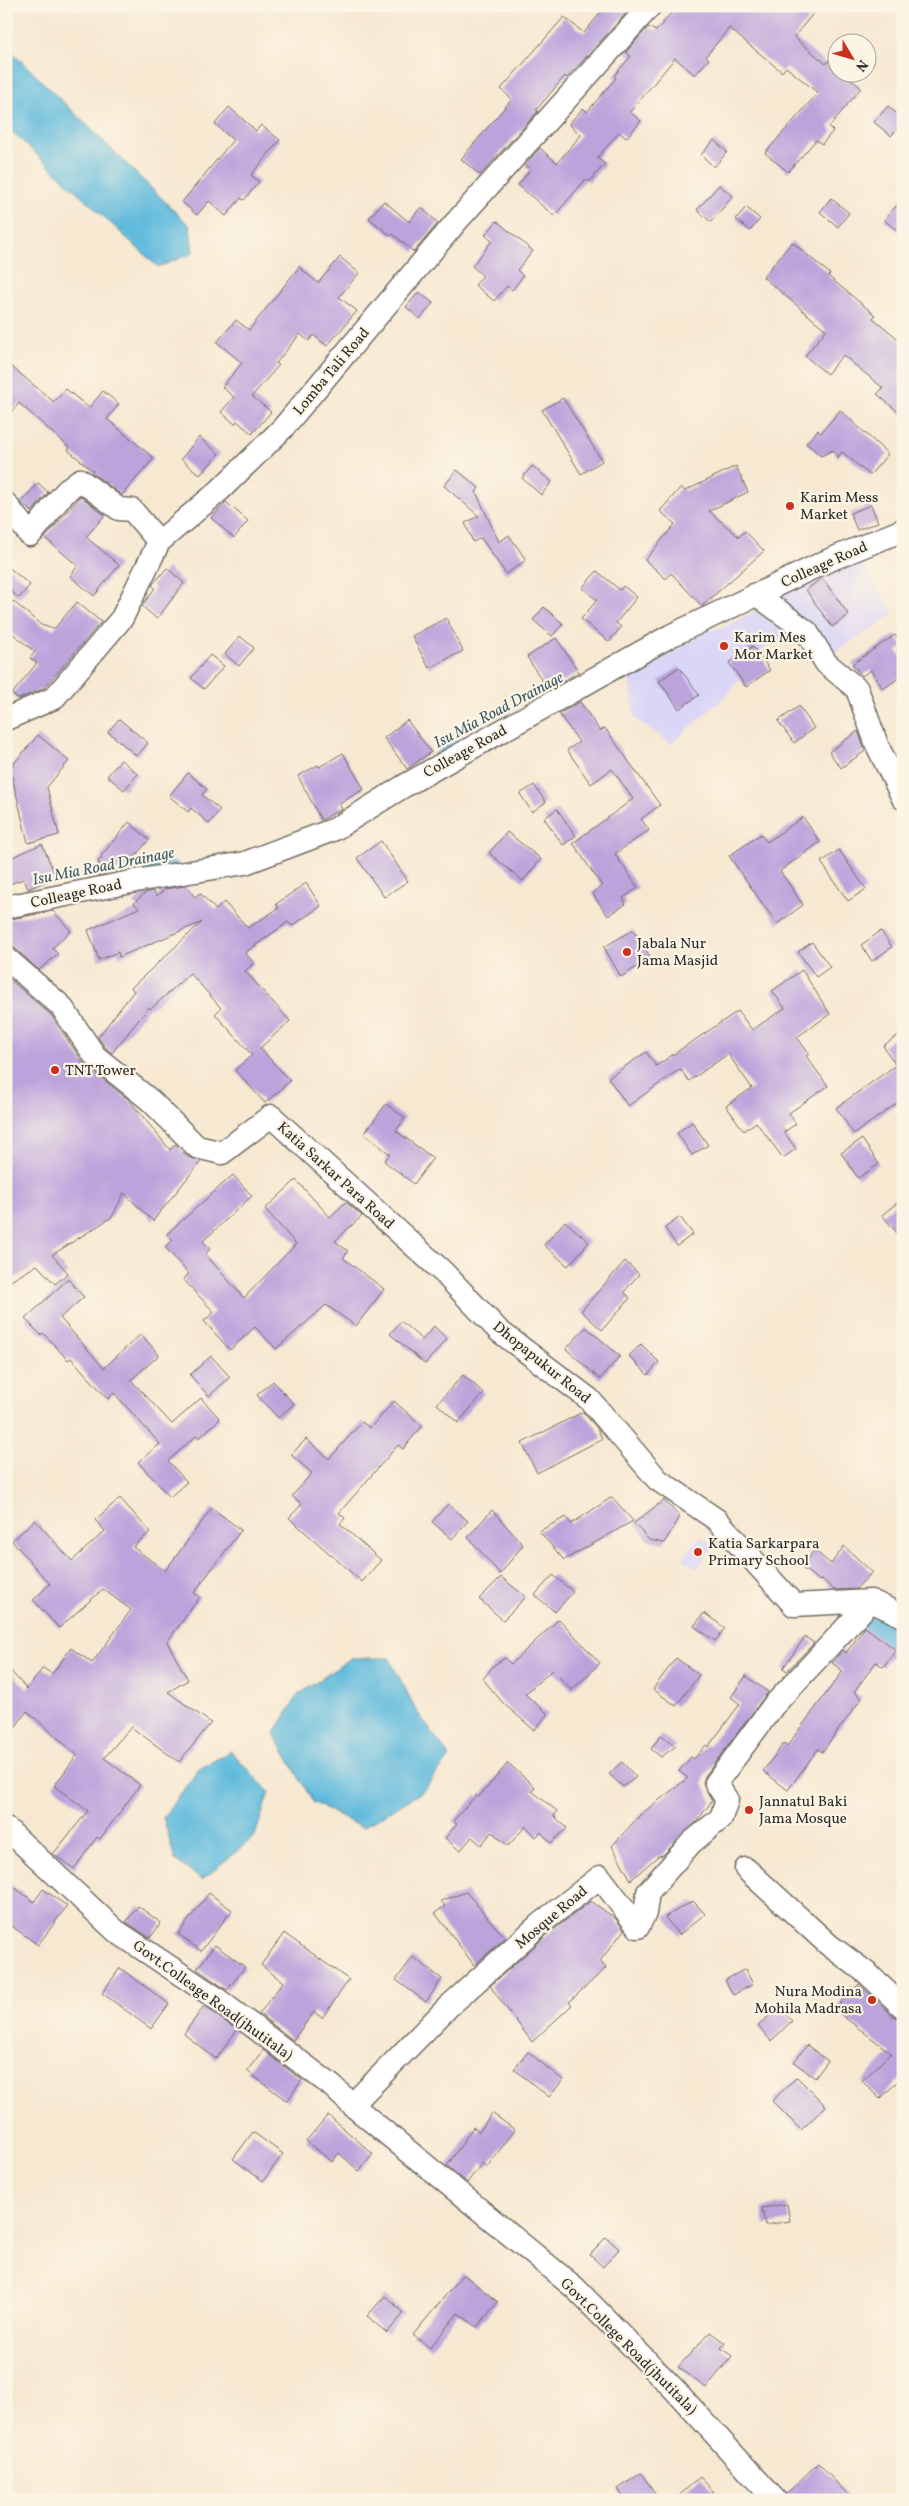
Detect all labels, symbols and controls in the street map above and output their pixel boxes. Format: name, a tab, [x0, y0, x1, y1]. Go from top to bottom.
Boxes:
north arrow	[826, 32, 876, 82]
text: N	[850, 55, 872, 75]
street label: Lomba Tali Road	[289, 323, 375, 421]
place label: Karim Mess Market	[800, 488, 878, 526]
marker: Karim Mess Market	[784, 500, 796, 512]
street label: Colleage Road	[778, 537, 871, 594]
place label: Karim Mes Mor Market	[734, 628, 813, 666]
marker: Karim Mes Mor Market	[718, 640, 730, 652]
water label: Isu Mia Road Drainage	[430, 667, 568, 754]
street label: Colleage Road	[420, 721, 511, 784]
water label: Isu Mia Road Drainage	[31, 842, 176, 892]
street label: Colleage Road	[29, 875, 124, 914]
place label: Jabala Nur Jama Masjid	[637, 934, 718, 972]
marker: Jabala Nur Jama Masjid	[621, 946, 633, 958]
place label: TNT Tower	[65, 1061, 136, 1082]
marker: TNT Tower	[49, 1064, 61, 1076]
street label: Katia Sarkar Para Road	[272, 1118, 398, 1235]
street label: Dhopapukur Road	[488, 1317, 595, 1409]
place label: Katia Sarkarpara Primary School	[708, 1534, 819, 1572]
marker: Katia Sarkarpara Primary School	[692, 1546, 704, 1558]
place label: Jannatul Baki Jama Mosque	[759, 1792, 847, 1830]
marker: Jannatul Baki Jama Mosque	[743, 1804, 755, 1816]
street label: Mosque Road	[511, 1882, 593, 1955]
street label: Govt.Colleage Road(jhutitala)	[128, 1936, 296, 2066]
place label: Nura Modina Mohila Madrasa	[755, 1982, 862, 2020]
marker: Nura Modina Mohila Madrasa	[866, 1994, 878, 2006]
street label: Govt.College Road(jhutitala)	[555, 2274, 701, 2420]

